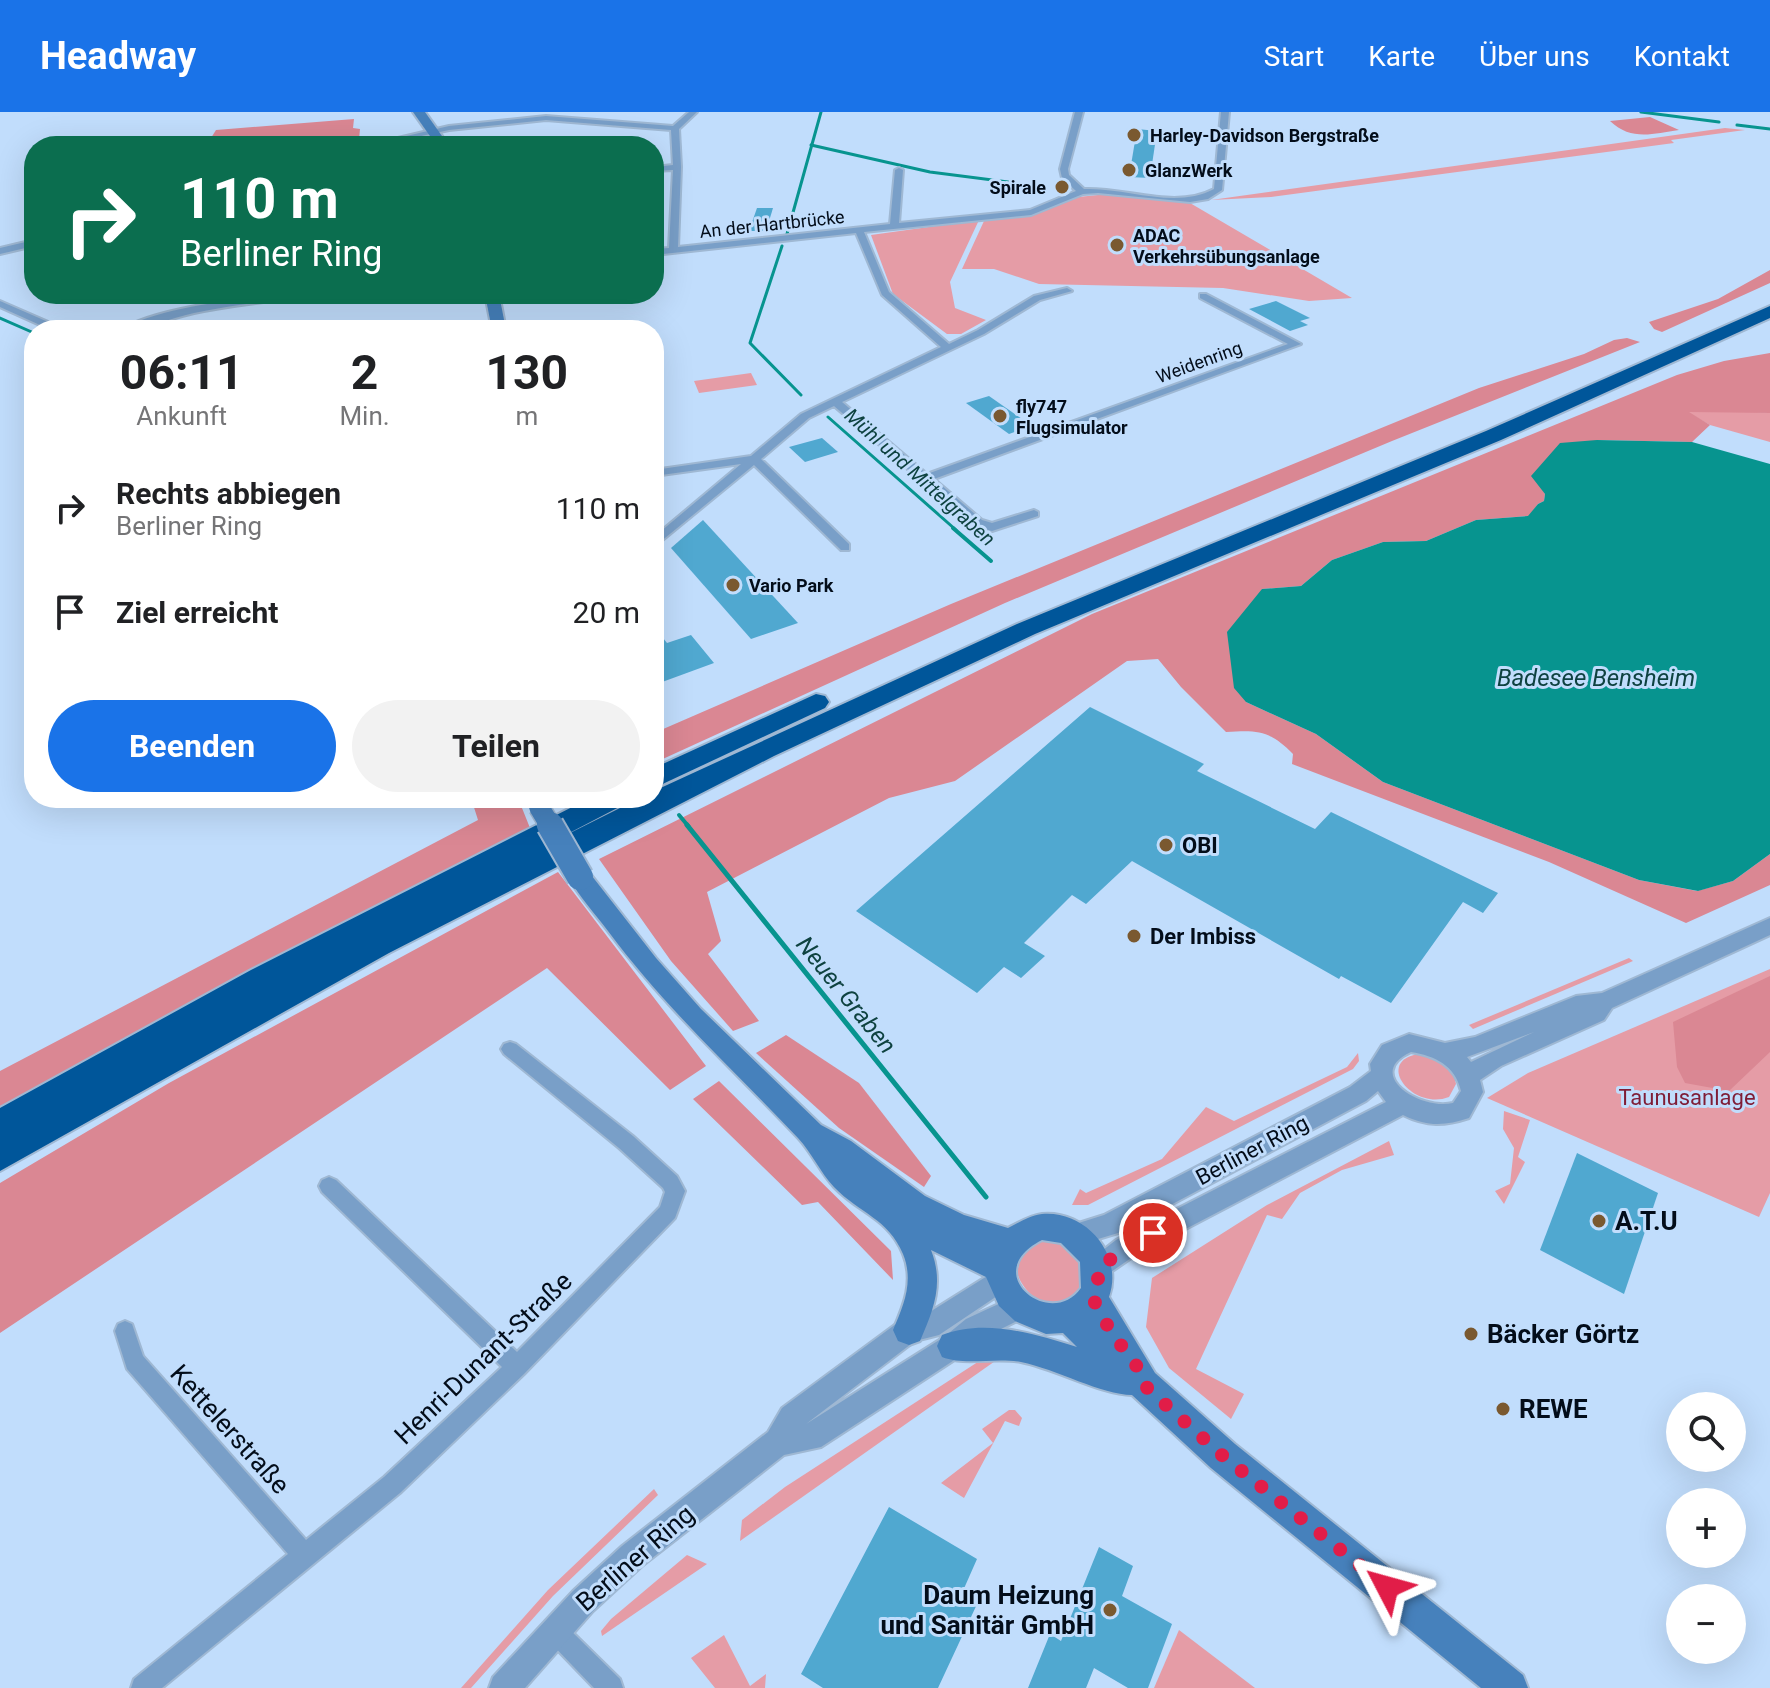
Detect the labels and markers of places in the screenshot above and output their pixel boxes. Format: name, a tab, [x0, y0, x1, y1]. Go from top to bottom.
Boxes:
place label: Harley-Davidson Bergstraße	[1150, 125, 1379, 146]
marker: Harley-Davidson Bergstraße	[1125, 126, 1143, 144]
place label: GlanzWerk	[1145, 160, 1233, 181]
marker: GlanzWerk	[1120, 161, 1138, 179]
place label: Spirale	[990, 177, 1046, 198]
marker: Spirale	[1053, 178, 1071, 196]
place label: ADAC Verkehrsübungsanlage	[1133, 225, 1320, 267]
marker: ADAC Verkehrsübungsanlage	[1108, 236, 1126, 254]
place label: fly747 Flugsimulator	[1016, 396, 1128, 438]
marker: fly747 Flugsimulator	[991, 407, 1009, 425]
place label: Vario Park	[749, 575, 834, 596]
marker: Vario Park	[724, 576, 742, 594]
place label: OBI	[1182, 833, 1218, 858]
marker: OBI	[1157, 836, 1175, 854]
place label: Der Imbiss	[1150, 924, 1256, 949]
marker: Der Imbiss	[1125, 927, 1143, 945]
pin	[1119, 1199, 1187, 1267]
place label: A.T.U	[1615, 1206, 1678, 1236]
marker: A.T.U	[1590, 1212, 1608, 1230]
place label: Bäcker Görtz	[1487, 1319, 1639, 1349]
marker: Bäcker Görtz	[1462, 1325, 1480, 1343]
place label: REWE	[1519, 1394, 1588, 1424]
marker: REWE	[1494, 1400, 1512, 1418]
place label: Daum Heizung und Sanitär GmbH	[880, 1580, 1094, 1640]
marker: Daum Heizung und Sanitär GmbH	[1101, 1601, 1119, 1619]

